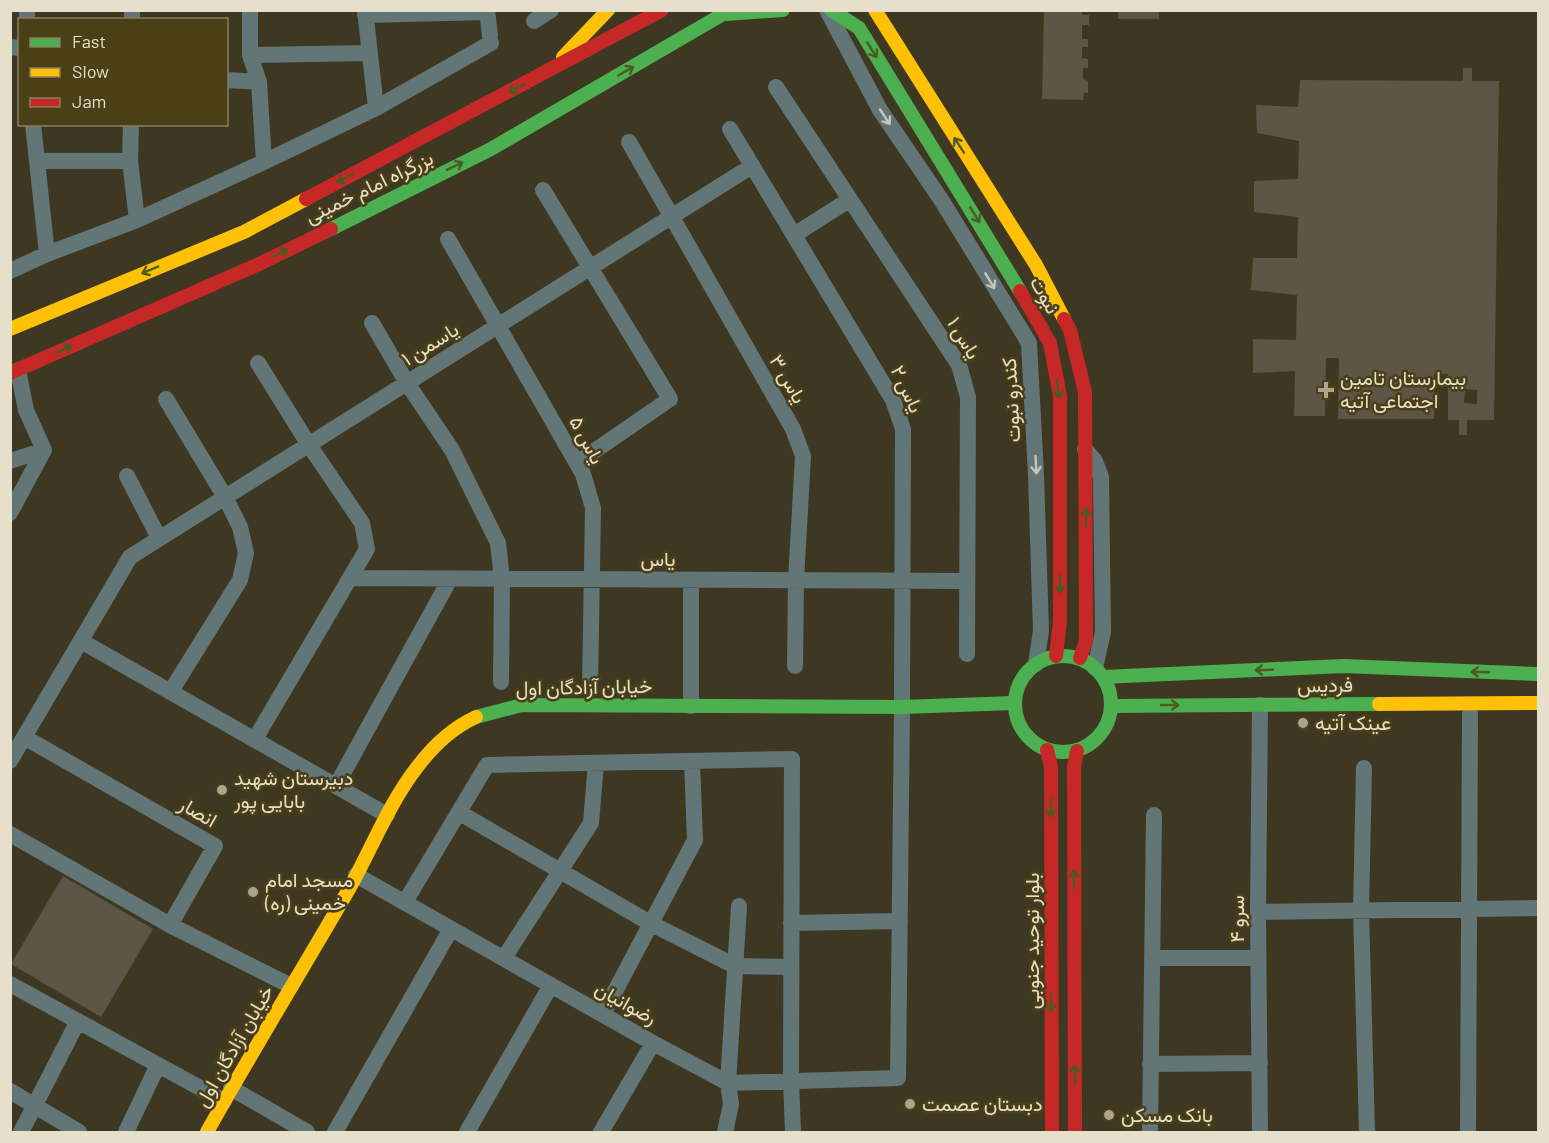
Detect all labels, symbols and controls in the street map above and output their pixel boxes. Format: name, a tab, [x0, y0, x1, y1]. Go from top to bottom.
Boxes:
legend	[18, 18, 228, 126]
text: Fast	[72, 30, 106, 52]
one-way arrow	[866, 41, 878, 58]
text: Slow	[72, 60, 109, 82]
one-way arrow	[617, 65, 634, 77]
one-way arrow	[509, 83, 527, 94]
text: Jam	[72, 90, 106, 112]
one-way arrow	[879, 109, 891, 125]
one-way arrow	[953, 136, 966, 153]
street label: بزرگراه امام خمینی	[300, 145, 438, 229]
one-way arrow	[446, 160, 464, 172]
one-way arrow	[337, 172, 354, 184]
one-way arrow	[969, 207, 981, 223]
one-way arrow	[271, 246, 289, 258]
one-way arrow	[141, 265, 159, 276]
one-way arrow	[985, 272, 997, 289]
street label: نبوت	[1024, 272, 1066, 318]
street label: یاس ۱	[942, 312, 987, 363]
street label: یاسمن ۱	[396, 316, 463, 371]
one-way arrow	[55, 343, 73, 355]
street label: یاس ۳	[765, 350, 812, 408]
street label: کندرو نبوت	[996, 357, 1026, 443]
street label: یاس ۲	[886, 361, 929, 417]
place label: بیمارستان تامین اجتماعی آتیه	[1340, 365, 1466, 413]
one-way arrow	[1053, 379, 1064, 399]
marker: بیمارستان تامین اجتماعی آتیه	[1317, 381, 1335, 399]
street label: یاس ۵	[564, 411, 610, 468]
one-way arrow	[1030, 454, 1041, 474]
one-way arrow	[1080, 508, 1092, 528]
street label: یاس	[640, 546, 676, 571]
one-way arrow	[1054, 574, 1066, 594]
one-way arrow	[1255, 664, 1275, 675]
one-way arrow	[1471, 666, 1491, 678]
street label: فردیس	[1297, 672, 1353, 698]
street label: خیابان آزادگان اول	[515, 673, 653, 701]
one-way arrow	[1160, 699, 1180, 711]
place label: عینک آتیه	[1315, 710, 1391, 735]
marker: عینک آتیه	[1296, 716, 1310, 730]
place label: دبیرستان شهید بابایی پور	[233, 765, 353, 815]
marker: دبیرستان شهید بابایی پور	[215, 783, 229, 797]
street label: انصار	[173, 790, 222, 833]
one-way arrow	[1045, 798, 1057, 818]
place label: مسجد امام خمینی (ره)	[264, 867, 353, 916]
one-way arrow	[1068, 870, 1080, 890]
street label: بلوار توحید جنوبی	[1019, 873, 1045, 1009]
marker: مسجد امام خمینی (ره)	[246, 885, 260, 899]
street label: سرو ۴	[1224, 895, 1250, 943]
street label: رضوانیان	[590, 975, 662, 1031]
street label: خیابان آزادگان اول	[189, 980, 279, 1112]
one-way arrow	[1045, 993, 1057, 1013]
one-way arrow	[1069, 1065, 1081, 1085]
place label: دبستان عصمت	[922, 1091, 1042, 1116]
marker: دبستان عصمت	[903, 1097, 917, 1111]
place label: بانک مسکن	[1121, 1102, 1213, 1127]
marker: بانک مسکن	[1102, 1108, 1116, 1122]

